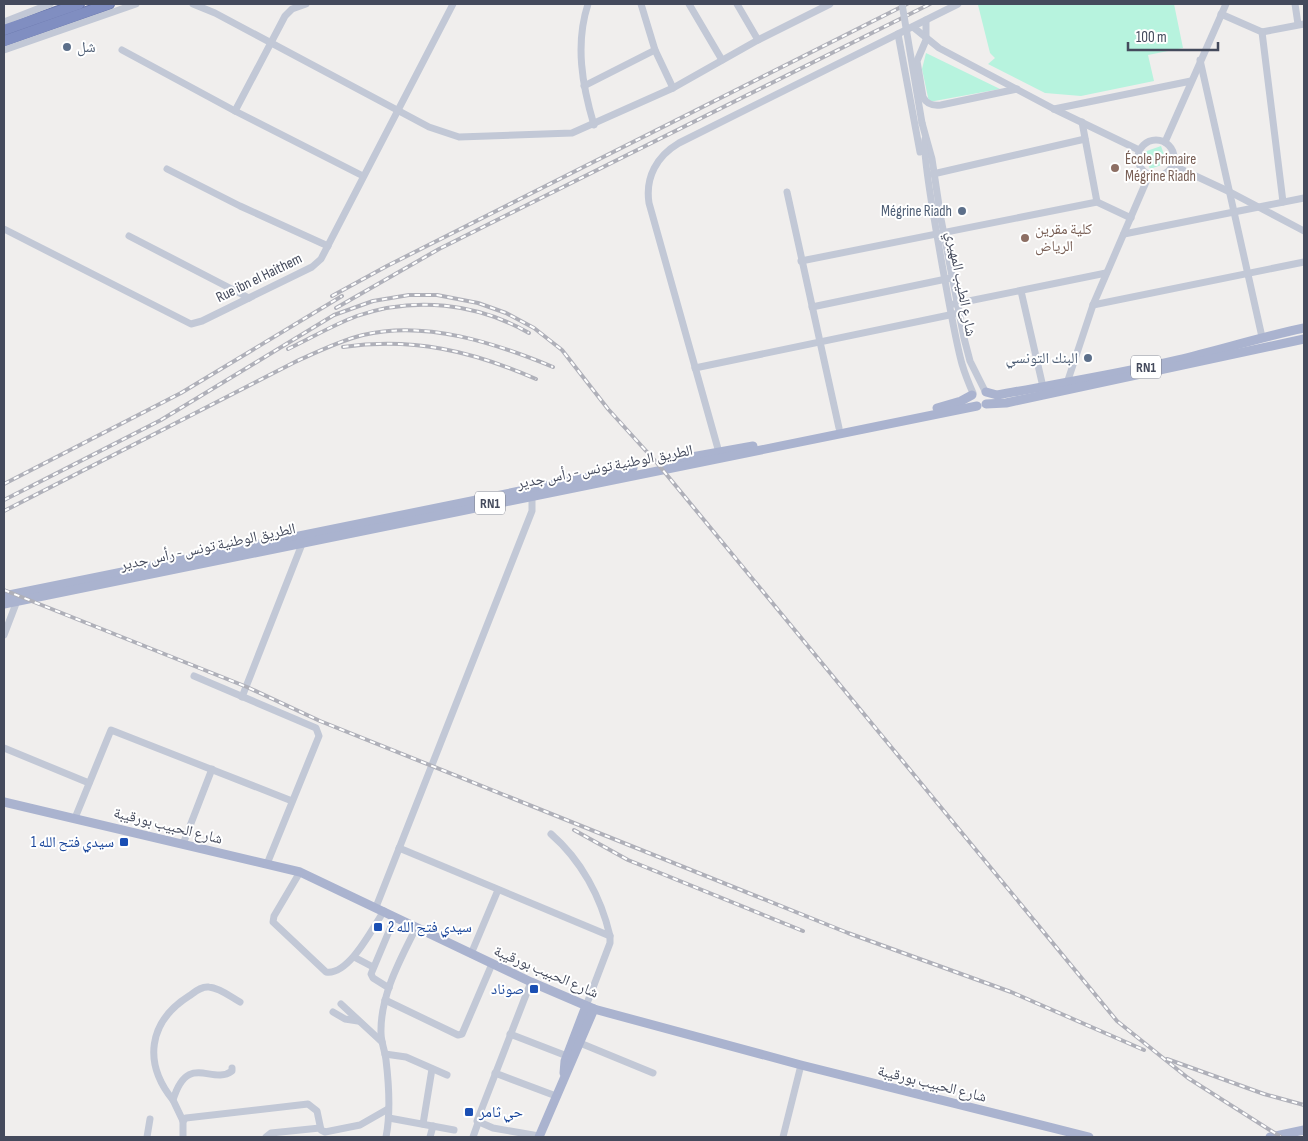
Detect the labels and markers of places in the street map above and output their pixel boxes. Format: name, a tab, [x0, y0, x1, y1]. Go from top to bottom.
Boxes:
place label: شل	[77, 38, 96, 57]
marker: شل	[61, 41, 73, 53]
place label: École Primaire Mégrine Riadh	[1125, 150, 1196, 186]
marker: École Primaire Mégrine Riadh	[1109, 162, 1121, 174]
place label: Mégrine Riadh	[881, 202, 952, 221]
marker: Mégrine Riadh	[956, 205, 968, 217]
place label: كلية مقرين الرياض	[1035, 220, 1092, 256]
marker: كلية مقرين الرياض	[1019, 232, 1031, 244]
place label: البنك التونسي	[1006, 349, 1078, 369]
marker: البنك التونسي	[1082, 352, 1094, 364]
place label: سيدي فتح الله 1	[31, 833, 114, 853]
marker: سيدي فتح الله 1	[118, 836, 130, 848]
place label: 2 سيدي فتح الله	[388, 918, 472, 938]
marker: 2 سيدي فتح الله	[372, 921, 384, 933]
place label: صوناد	[491, 980, 524, 999]
marker: صوناد	[528, 983, 540, 995]
place label: حي ثامر	[478, 1103, 524, 1123]
marker: حي ثامر	[463, 1106, 475, 1118]

